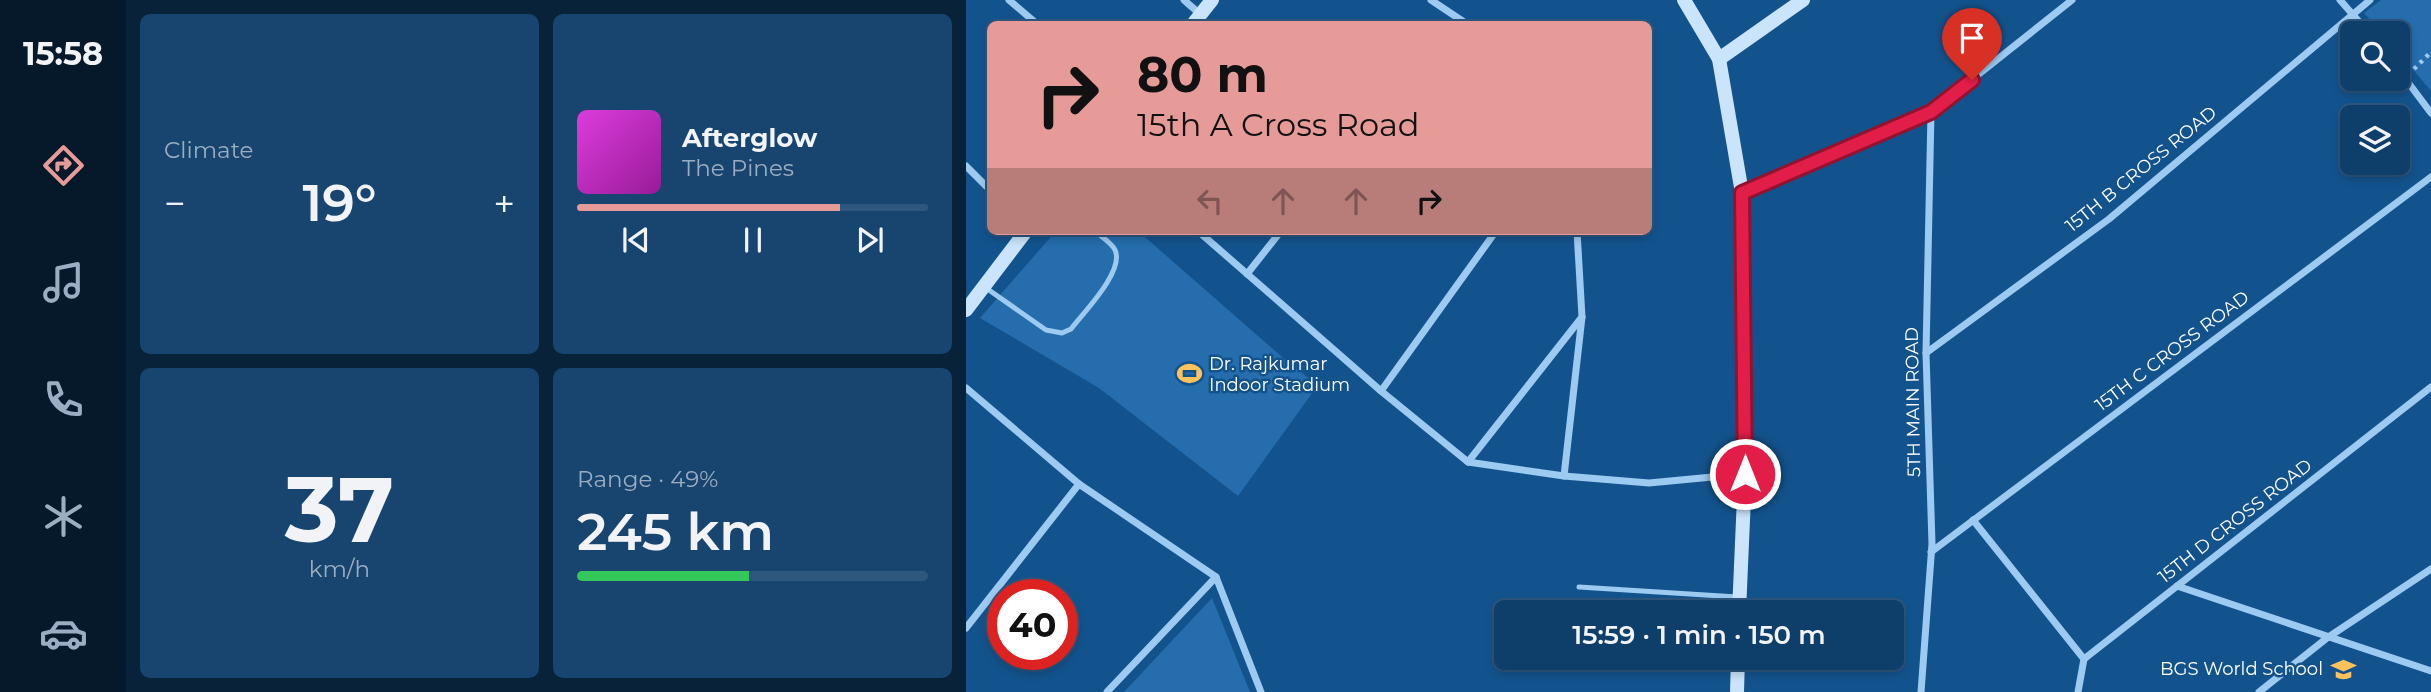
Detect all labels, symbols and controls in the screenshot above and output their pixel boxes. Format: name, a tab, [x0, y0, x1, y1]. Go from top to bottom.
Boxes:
pin	[1942, 8, 2002, 80]
icon: arrive	[1953, 19, 1991, 57]
map controls	[2340, 21, 2410, 175]
button: search	[2340, 21, 2410, 91]
text: 15:58	[23, 34, 103, 73]
text: 80 m	[1137, 45, 1268, 104]
icon: right	[1022, 49, 1113, 140]
street label: 15TH B CROSS ROAD	[2061, 101, 2221, 237]
text: 15th A Cross Road	[1137, 105, 1419, 144]
button: layers	[2340, 105, 2410, 175]
text: Afterglow	[682, 122, 817, 154]
text: Climate	[164, 136, 253, 164]
icon: directions	[39, 141, 88, 190]
text: The Pines	[682, 154, 794, 182]
text: 19°	[302, 171, 377, 234]
text: −	[164, 180, 186, 227]
text: +	[493, 180, 515, 227]
icon: left	[1191, 182, 1229, 220]
icon: ahead	[1264, 182, 1302, 220]
icon: ahead	[1337, 182, 1375, 220]
icon: right	[1410, 182, 1448, 220]
icon: previous	[617, 221, 655, 259]
icon: pause	[734, 221, 772, 259]
icon: next	[851, 221, 889, 259]
icon: music	[39, 258, 88, 307]
street label: 15TH C CROSS ROAD	[2091, 286, 2253, 416]
street label: 5TH MAIN ROAD	[1901, 327, 1925, 477]
place label: Dr. Rajkumar Indoor Stadium	[1209, 353, 1350, 396]
sports icon: Dr. Rajkumar Indoor Stadium	[1175, 360, 1203, 388]
icon: phone	[39, 375, 88, 424]
position arrow	[1708, 437, 1782, 511]
text: 37	[285, 454, 394, 565]
street label: 15TH D CROSS ROAD	[2154, 454, 2316, 588]
text: Range · 49%	[577, 465, 718, 493]
icon: climate	[39, 492, 88, 541]
text: 245 km	[577, 500, 774, 563]
text: km/h	[309, 555, 370, 583]
speed limit sign: 40	[987, 579, 1078, 670]
icon: car	[39, 609, 88, 658]
text: 15:59 · 1 min · 150 m	[1572, 619, 1826, 651]
school or university icon: BGS World School	[2329, 655, 2357, 683]
place label: BGS World School	[2160, 658, 2323, 680]

